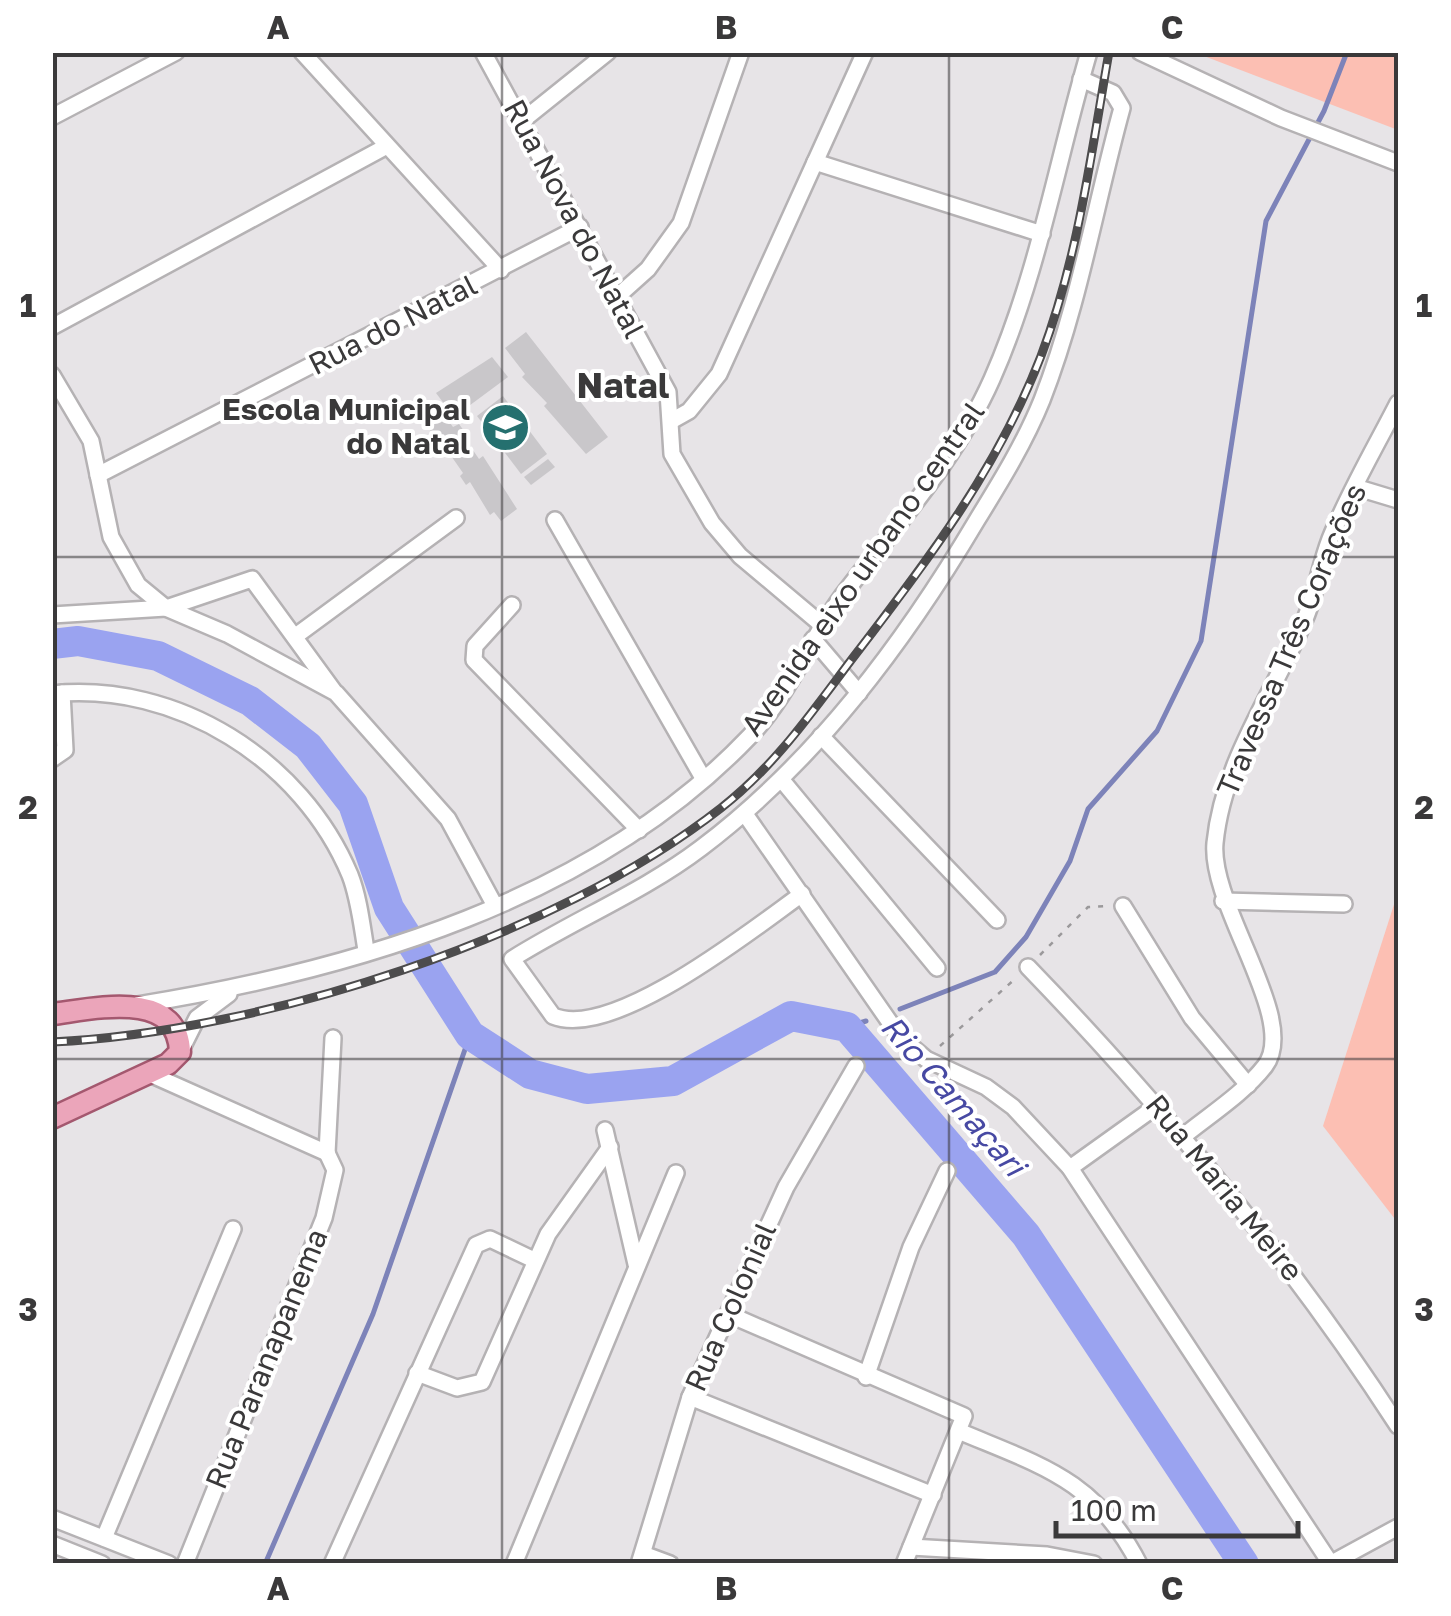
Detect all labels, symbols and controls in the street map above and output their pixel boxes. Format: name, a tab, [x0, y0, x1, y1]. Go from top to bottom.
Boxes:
text: A	[267, 8, 290, 46]
text: B	[715, 8, 737, 46]
text: C	[1161, 8, 1183, 46]
street label: Rua Nova do Natal	[497, 93, 653, 344]
street label: Rua do Natal	[302, 266, 483, 382]
text: 1	[20, 286, 36, 324]
text: 1	[1416, 286, 1432, 324]
district label: Natal	[577, 364, 670, 406]
place label: Escola Municipal do Natal	[222, 391, 470, 461]
street label: Avenida eixo urbano central	[733, 395, 991, 742]
school or university icon: Escola Municipal do Natal	[479, 401, 531, 453]
street label: Travessa Três Corações	[1209, 478, 1373, 801]
text: 2	[18, 788, 38, 826]
text: 2	[1414, 788, 1434, 826]
water label: Rio Camaçari	[874, 1007, 1036, 1186]
street label: Rua Maria Meire	[1139, 1087, 1311, 1288]
street label: Rua Colonial	[677, 1217, 783, 1397]
street label: Rua Paranapanema	[197, 1223, 335, 1494]
text: 3	[18, 1290, 38, 1328]
text: 3	[1414, 1290, 1434, 1328]
scale bar	[1056, 1476, 1298, 1538]
text: 100 m	[1071, 1492, 1157, 1528]
text: A	[267, 1569, 290, 1607]
text: B	[715, 1569, 737, 1607]
text: C	[1161, 1569, 1183, 1607]

